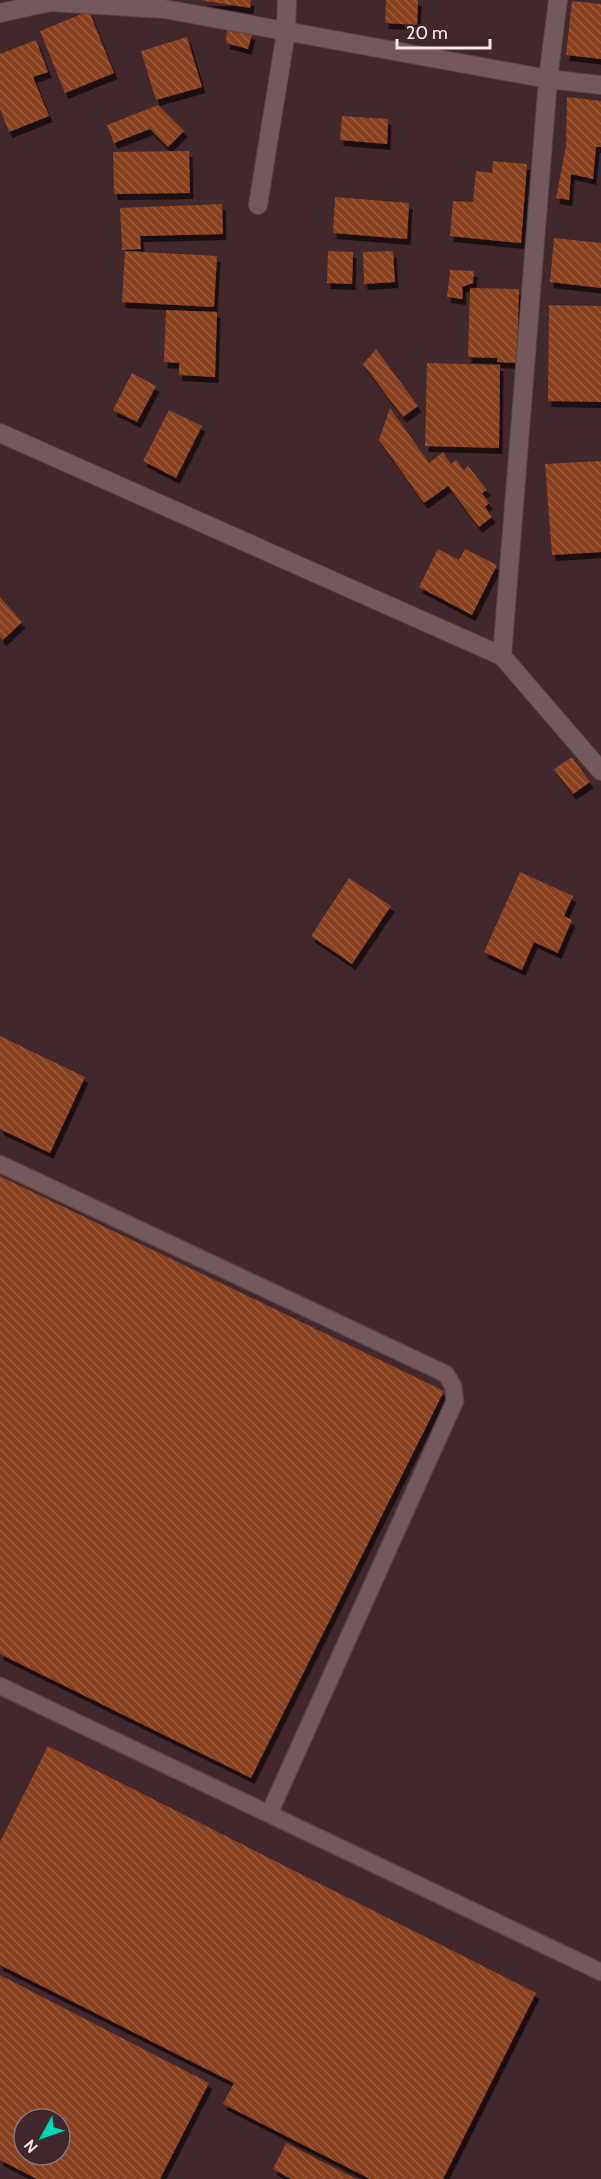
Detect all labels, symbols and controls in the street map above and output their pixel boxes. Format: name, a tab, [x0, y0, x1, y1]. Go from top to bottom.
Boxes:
scale bar	[397, 12, 490, 50]
text: 20 m	[406, 22, 448, 44]
north arrow	[12, 2107, 72, 2167]
text: N	[20, 2136, 42, 2157]

